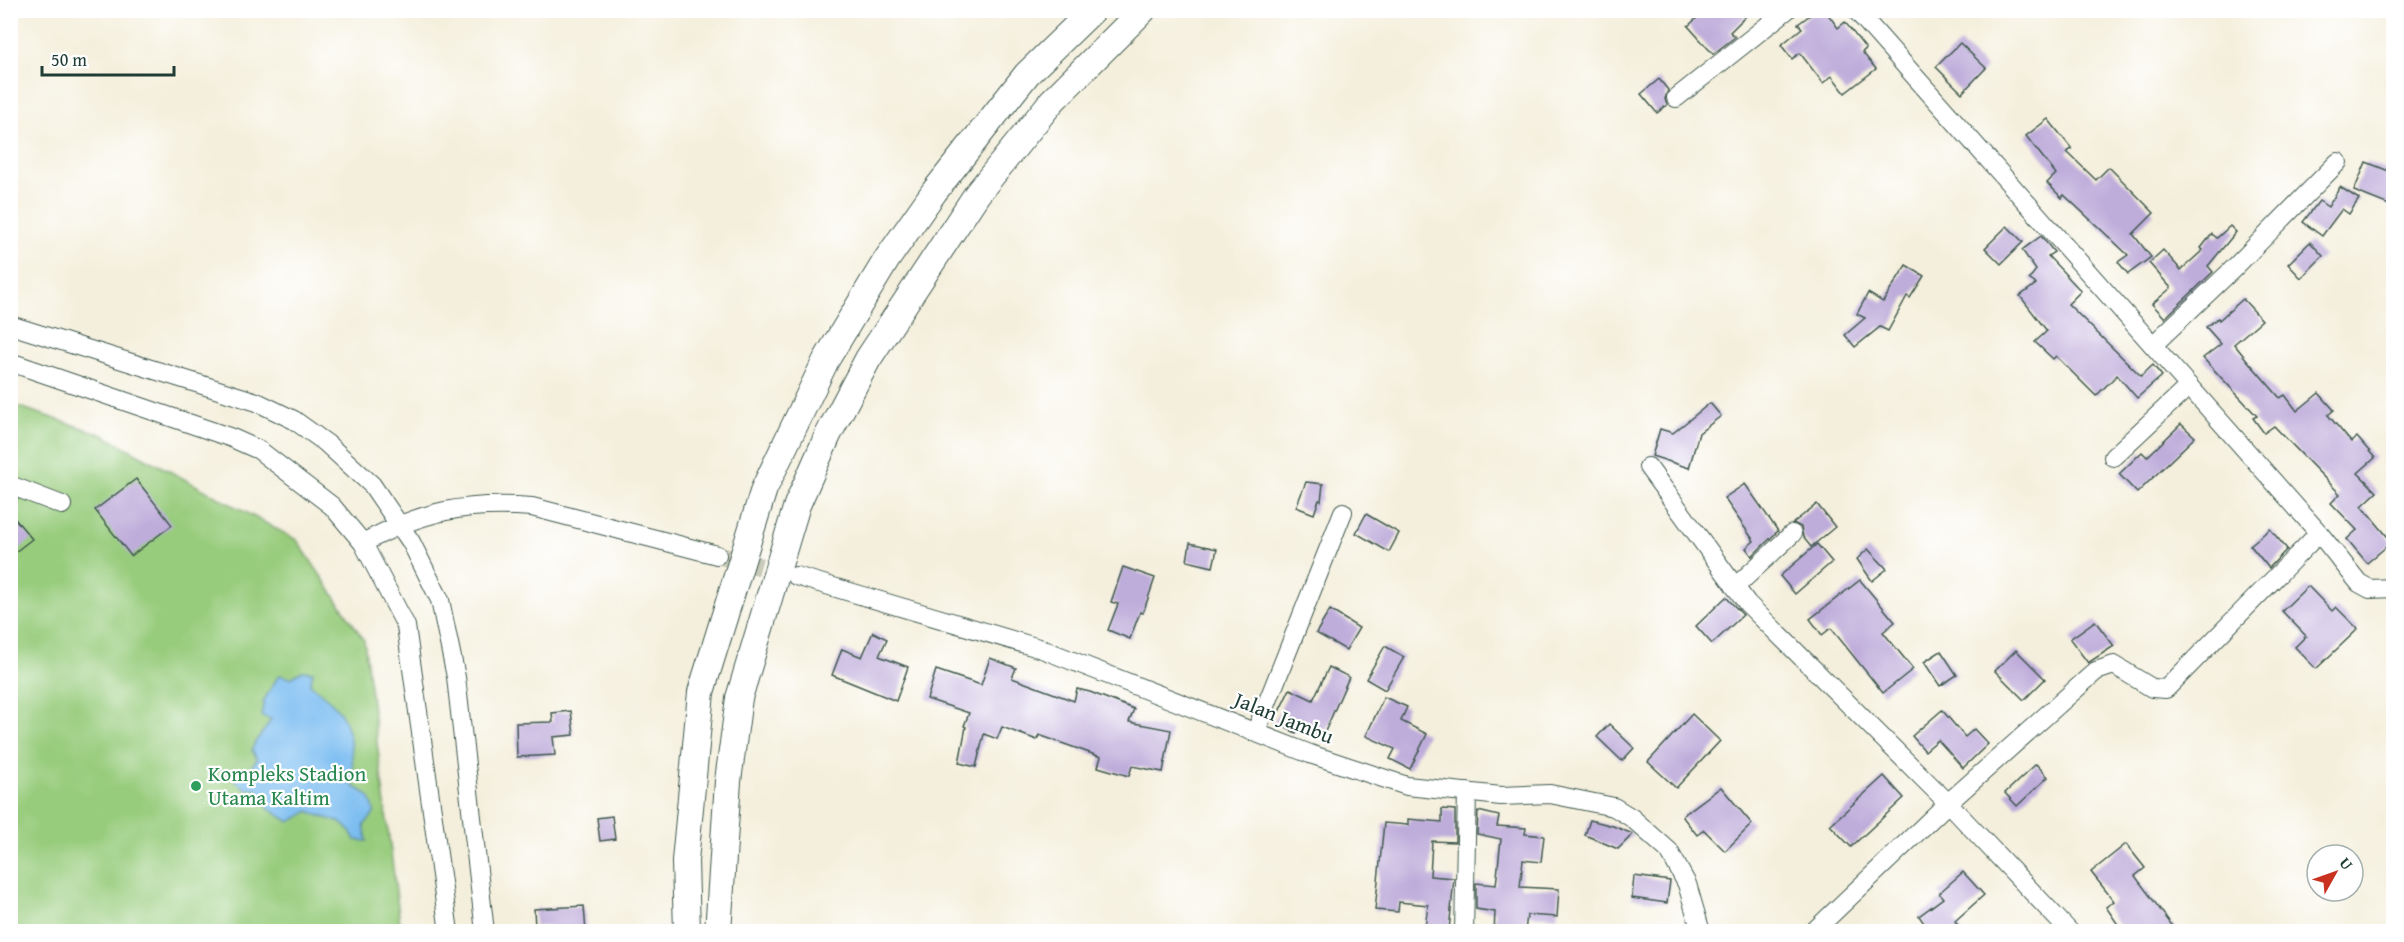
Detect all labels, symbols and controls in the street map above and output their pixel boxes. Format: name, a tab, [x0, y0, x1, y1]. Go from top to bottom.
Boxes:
scale bar	[42, 39, 174, 77]
text: 50 m	[51, 46, 87, 73]
street label: Jalan Jambu	[1227, 682, 1339, 752]
place label: Kompleks Stadion Utama Kaltim	[208, 758, 366, 813]
marker: Kompleks Stadion Utama Kaltim	[189, 779, 203, 793]
north arrow	[2305, 843, 2365, 903]
text: U	[2334, 852, 2359, 875]

